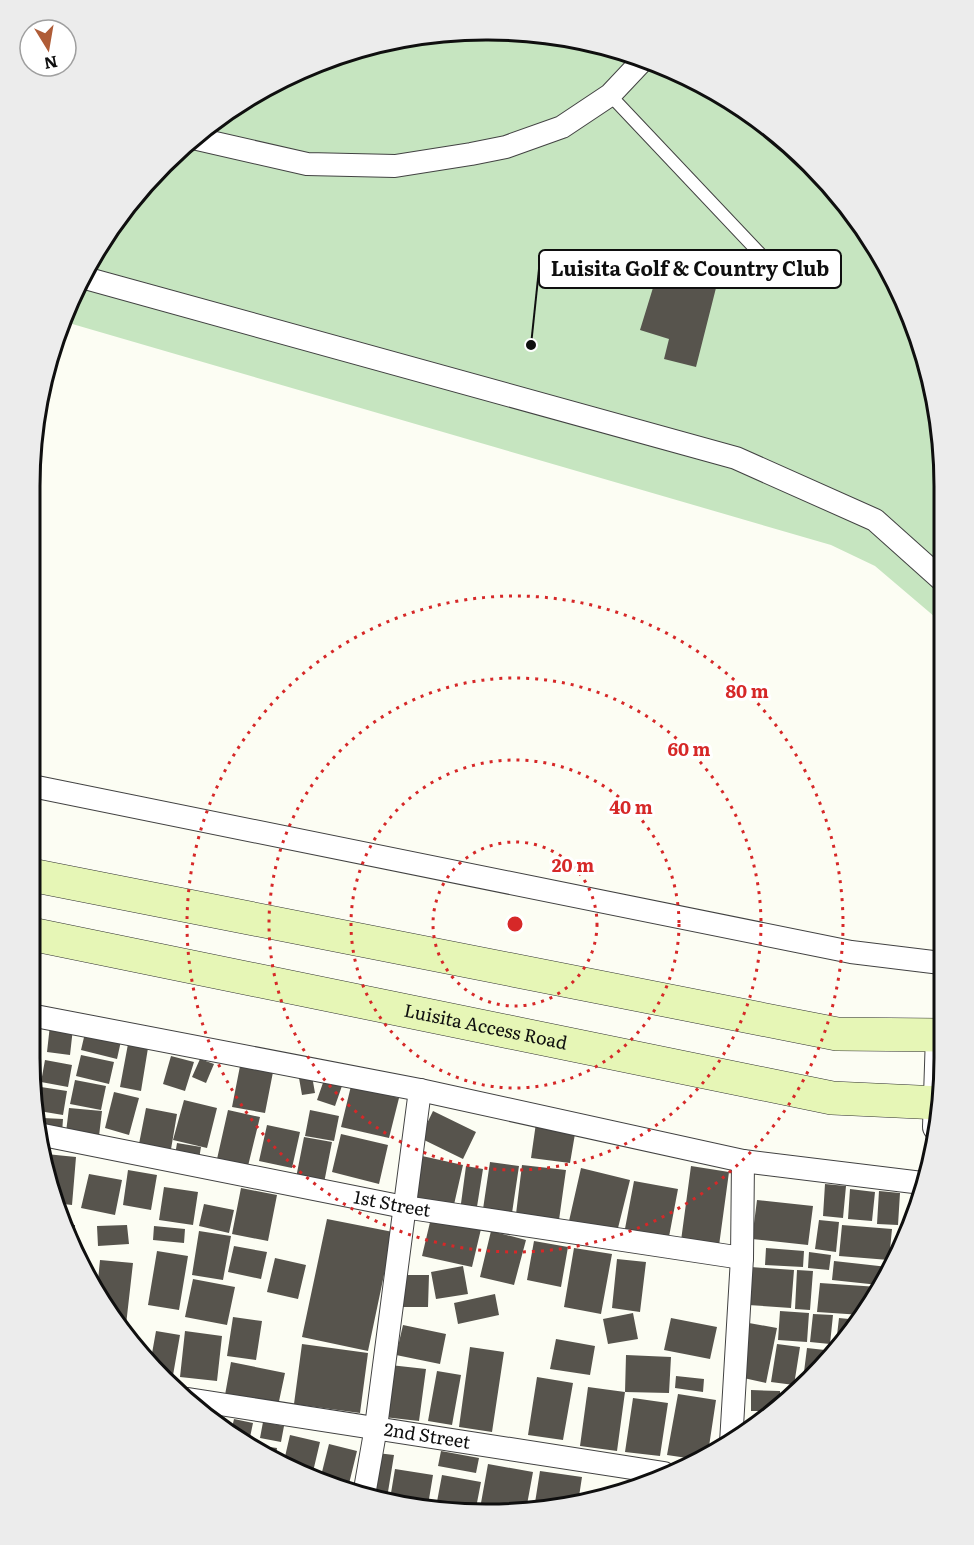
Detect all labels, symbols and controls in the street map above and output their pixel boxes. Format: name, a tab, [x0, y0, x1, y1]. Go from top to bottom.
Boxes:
north arrow	[18, 18, 78, 78]
text: N	[42, 51, 60, 77]
callout: Luisita Golf & Country Club	[539, 250, 841, 288]
text: Luisita Golf & Country Club	[551, 252, 829, 282]
text: 80 m	[725, 677, 769, 704]
text: 60 m	[667, 735, 711, 762]
text: 40 m	[609, 793, 653, 820]
text: 20 m	[552, 851, 594, 878]
centre of rings	[505, 914, 525, 934]
street label: Luisita Access Road	[402, 996, 570, 1055]
street label: 1st Street	[352, 1182, 433, 1223]
street label: 2nd Street	[382, 1415, 473, 1455]

